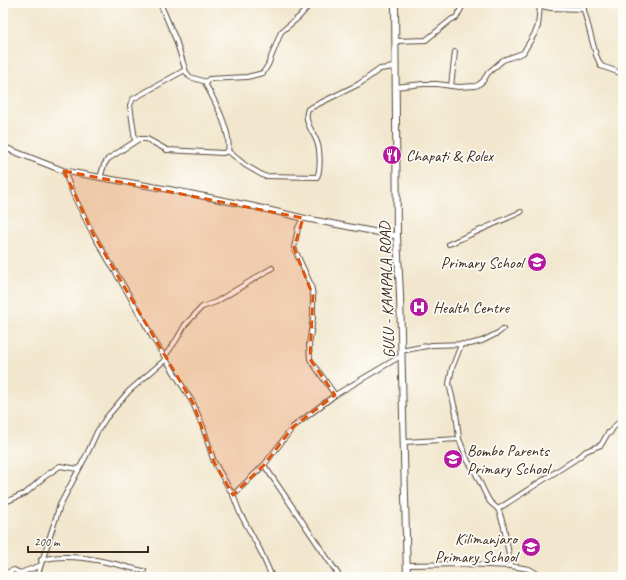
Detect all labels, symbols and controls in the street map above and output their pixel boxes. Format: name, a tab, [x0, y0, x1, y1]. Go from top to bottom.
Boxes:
restaurant icon: Chapati & Rolex	[381, 144, 403, 166]
place label: Chapati & Rolex	[406, 146, 494, 166]
street label: GULU - KAMPALA ROAD	[375, 220, 399, 358]
school or university icon: Primary School	[526, 251, 548, 273]
place label: Primary School	[441, 253, 526, 273]
hospital icon: Health Centre	[408, 296, 430, 318]
place label: Health Centre	[433, 298, 511, 318]
place label: Bombo Parents Primary School	[467, 441, 553, 479]
school or university icon: Bombo Parents Primary School	[442, 448, 464, 470]
scale bar	[28, 528, 148, 554]
place label: Kilimanjaro Primary School	[435, 529, 520, 567]
text: 200 m	[34, 534, 61, 550]
school or university icon: Kilimanjaro Primary School	[520, 536, 542, 558]

